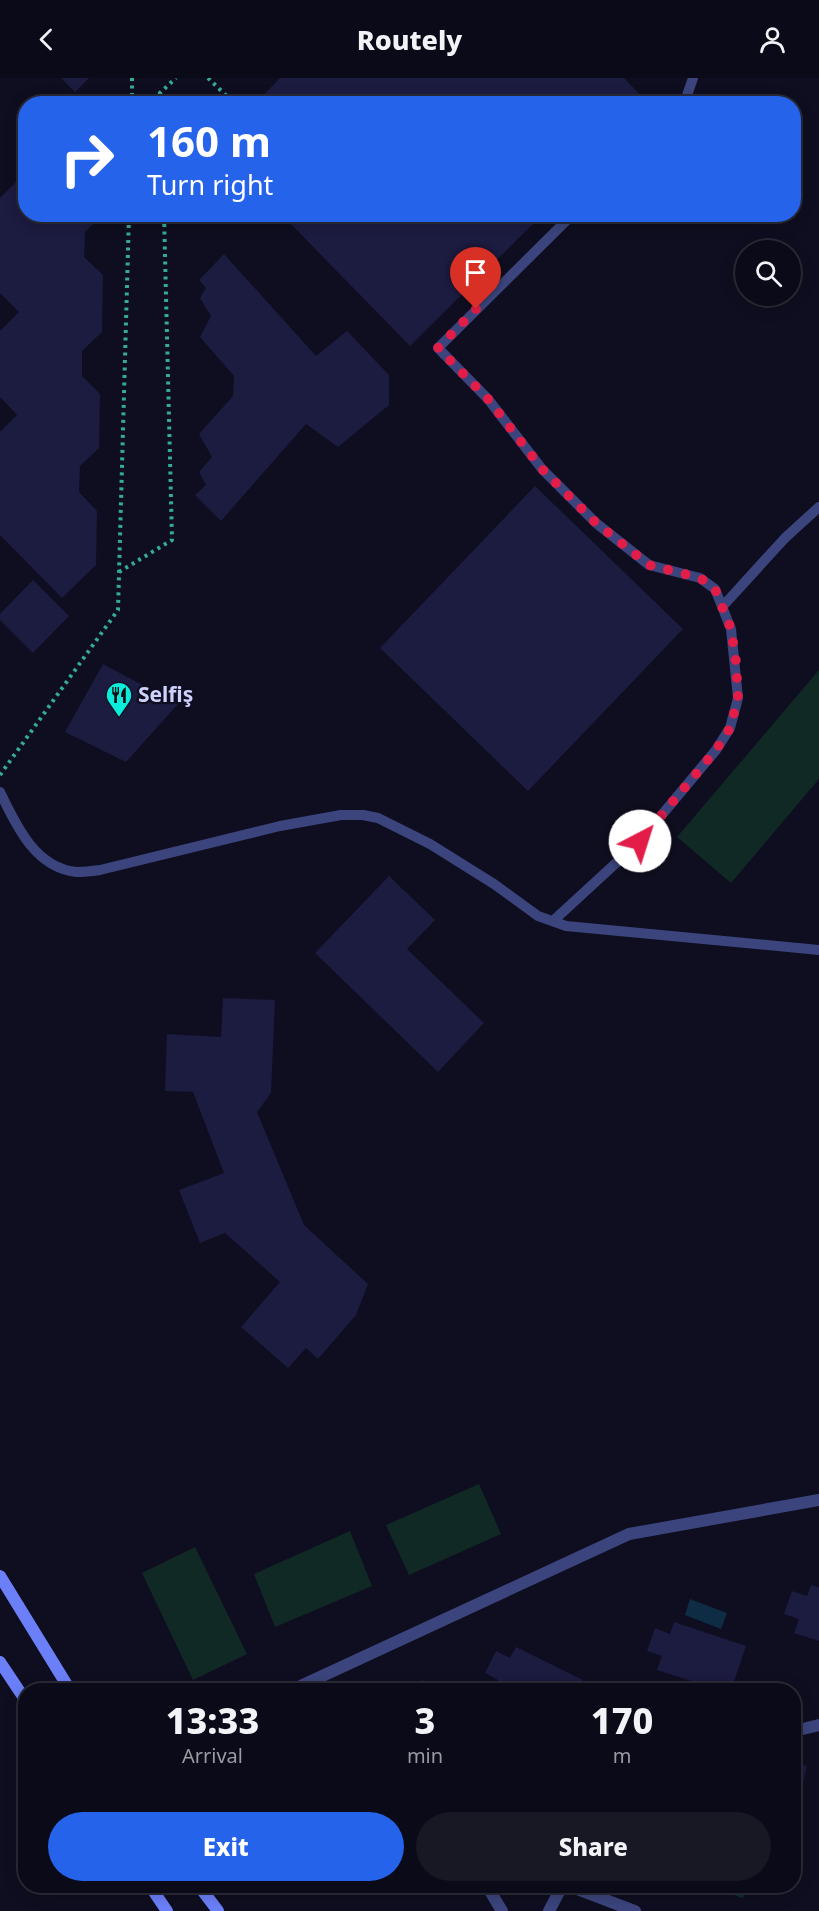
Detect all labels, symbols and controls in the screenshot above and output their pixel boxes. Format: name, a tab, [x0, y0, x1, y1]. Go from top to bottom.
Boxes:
text: Routely	[357, 21, 462, 58]
icon: back	[30, 23, 63, 56]
icon: person	[756, 23, 789, 56]
text: 160 m	[147, 112, 271, 169]
icon: right	[48, 120, 126, 198]
text: Turn right	[147, 166, 273, 203]
map controls	[735, 240, 801, 306]
button: search	[735, 240, 801, 306]
pin	[450, 247, 501, 309]
icon: arrive	[459, 256, 492, 289]
restaurant icon: Selfiş	[104, 680, 134, 718]
place label: Selfiş	[138, 680, 193, 708]
position arrow	[608, 809, 672, 873]
text: 13:33	[166, 1696, 259, 1745]
text: 3	[415, 1696, 435, 1745]
text: 170	[591, 1696, 653, 1745]
text: Arrival	[182, 1742, 243, 1769]
text: min	[407, 1742, 443, 1769]
text: m	[613, 1742, 631, 1769]
button: Exit	[48, 1812, 404, 1881]
button: Share	[416, 1812, 771, 1881]

